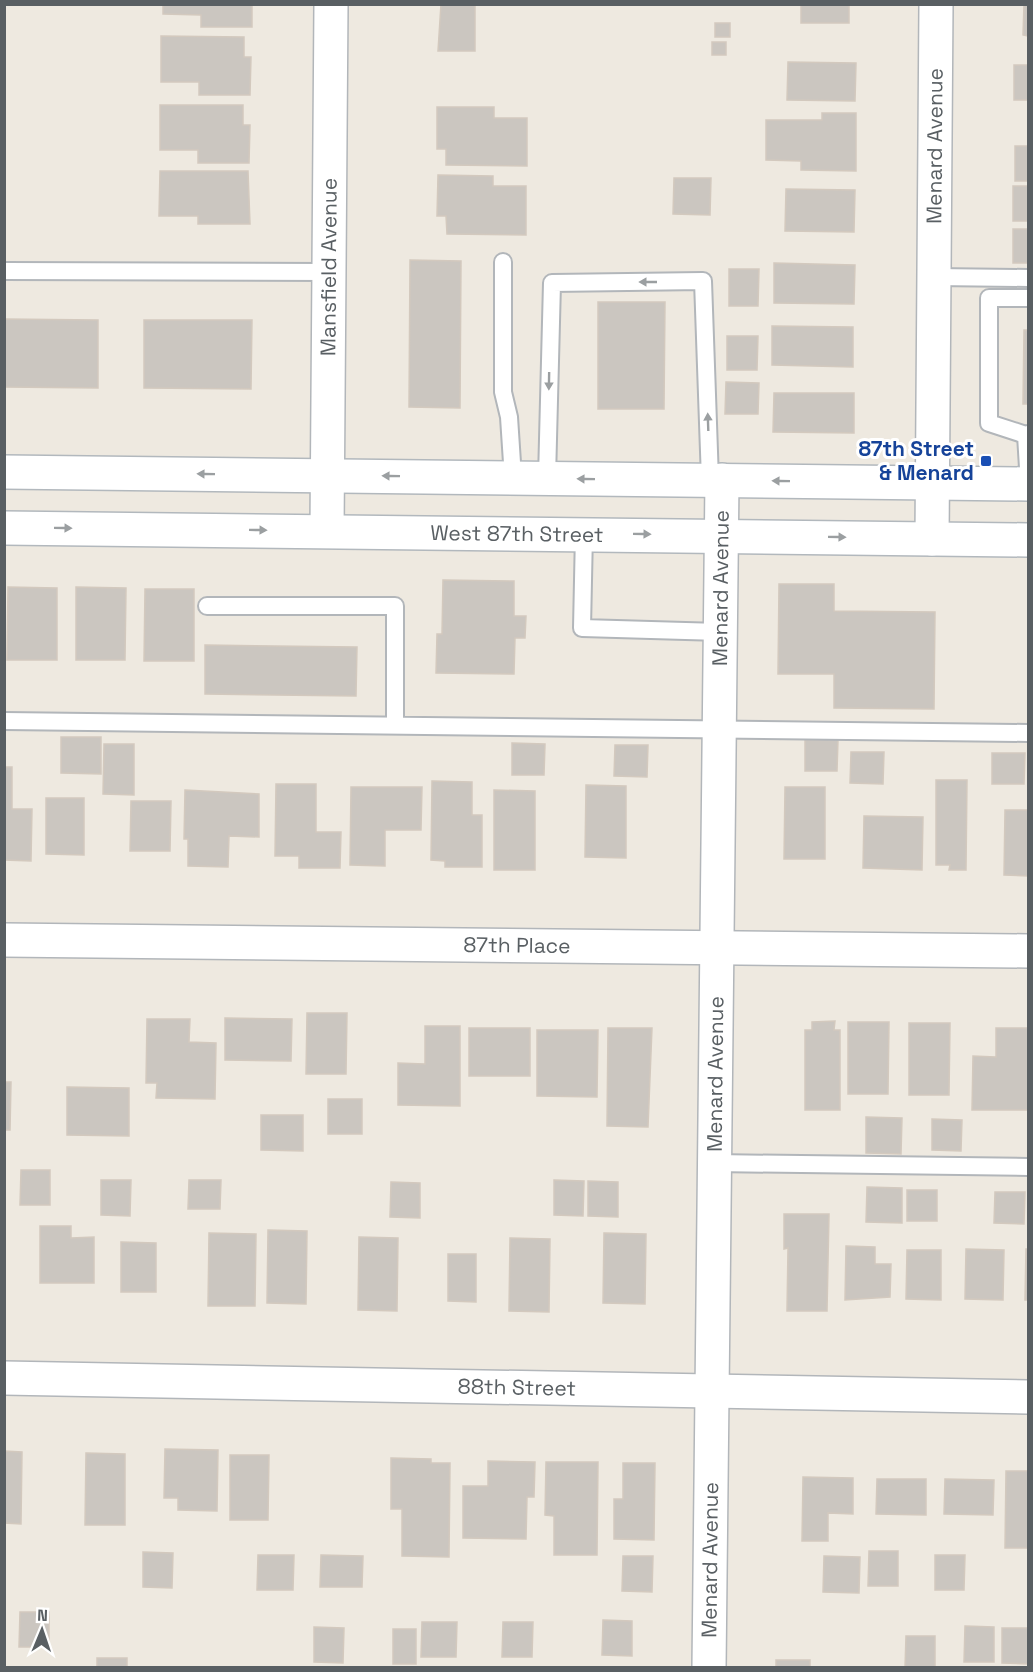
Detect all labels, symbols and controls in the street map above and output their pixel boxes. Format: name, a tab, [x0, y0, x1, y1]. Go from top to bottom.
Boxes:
street label: Menard Avenue	[920, 68, 949, 224]
street label: Mansfield Avenue	[314, 178, 343, 356]
one-way arrow	[639, 277, 658, 287]
one-way arrow	[545, 372, 554, 391]
one-way arrow	[703, 412, 713, 431]
place label: 87th Street & Menard	[858, 435, 974, 486]
marker: 87th Street & Menard	[979, 454, 993, 468]
one-way arrow	[196, 469, 215, 479]
one-way arrow	[382, 471, 401, 481]
one-way arrow	[577, 474, 596, 484]
one-way arrow	[772, 476, 791, 486]
street label: Menard Avenue	[706, 510, 735, 666]
street label: West 87th Street	[430, 519, 604, 548]
one-way arrow	[53, 524, 72, 533]
one-way arrow	[248, 525, 267, 535]
one-way arrow	[632, 529, 651, 539]
one-way arrow	[827, 532, 846, 542]
street label: 87th Place	[463, 931, 571, 959]
street label: Menard Avenue	[701, 996, 729, 1152]
street label: 88th Street	[458, 1372, 576, 1402]
street label: Menard Avenue	[695, 1482, 724, 1638]
north arrow	[12, 1600, 72, 1660]
text: N	[37, 1605, 48, 1626]

